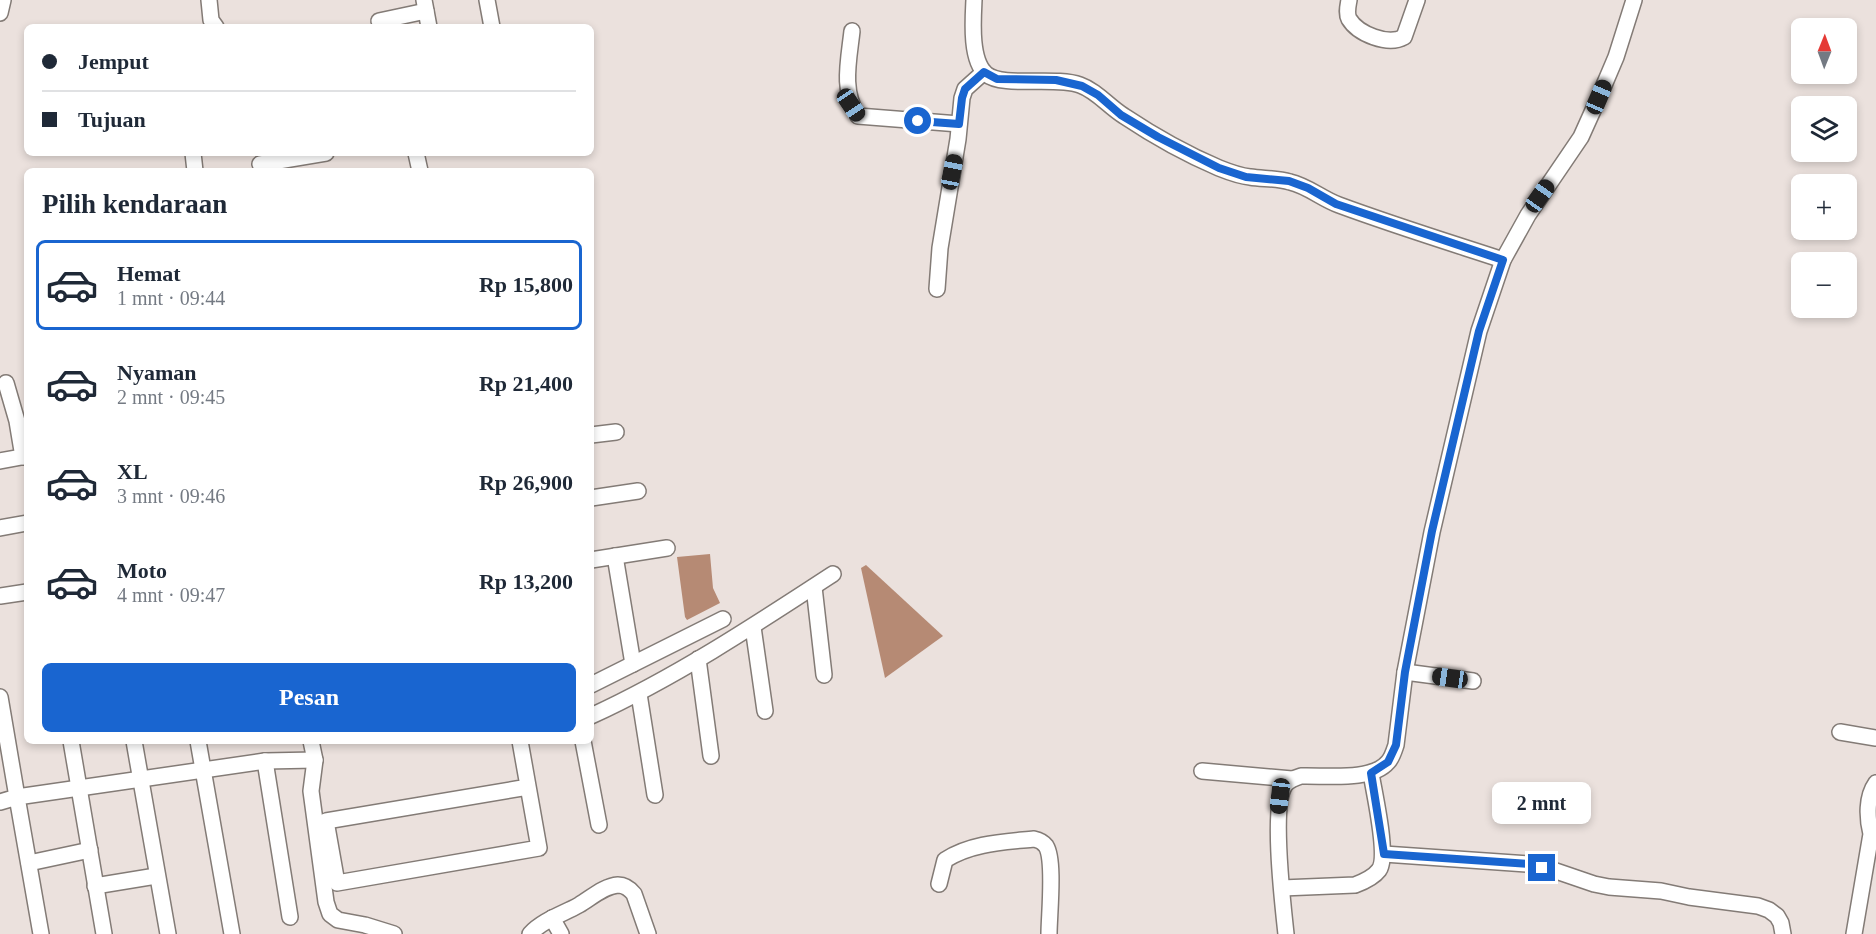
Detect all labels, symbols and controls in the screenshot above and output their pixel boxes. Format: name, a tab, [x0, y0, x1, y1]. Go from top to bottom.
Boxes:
north arrow	[1791, 18, 1857, 84]
map controls	[1791, 18, 1857, 318]
text: Jemput	[78, 49, 149, 74]
car	[1584, 77, 1614, 117]
car	[833, 85, 869, 125]
button: layers	[1791, 96, 1857, 162]
text: Tujuan	[78, 107, 146, 132]
route start	[904, 107, 931, 134]
car	[940, 153, 964, 191]
button: +	[1791, 174, 1857, 240]
car	[1522, 176, 1558, 216]
text: Pilih kendaraan	[42, 189, 227, 219]
button: −	[1791, 252, 1857, 318]
icon: car	[45, 258, 99, 312]
text: Hemat	[117, 261, 181, 286]
text: Rp 15,800	[479, 272, 573, 297]
text: 1 mnt · 09:44	[117, 287, 225, 309]
icon: car	[45, 357, 99, 411]
text: Nyaman	[117, 360, 196, 385]
text: Rp 21,400	[479, 371, 573, 396]
text: 2 mnt · 09:45	[117, 386, 225, 408]
icon: car	[45, 456, 99, 510]
text: XL	[117, 459, 148, 484]
text: Rp 26,900	[479, 470, 573, 495]
text: 3 mnt · 09:46	[117, 485, 225, 507]
icon: car	[45, 555, 99, 609]
text: Moto	[117, 558, 167, 583]
text: Rp 13,200	[479, 569, 573, 594]
text: 4 mnt · 09:47	[117, 584, 225, 606]
button: Pesan	[42, 663, 576, 732]
car	[1431, 667, 1469, 689]
car	[1269, 777, 1291, 815]
callout: 2 mnt	[1492, 781, 1592, 823]
text: 2 mnt	[1517, 792, 1566, 814]
route end	[1528, 854, 1555, 881]

